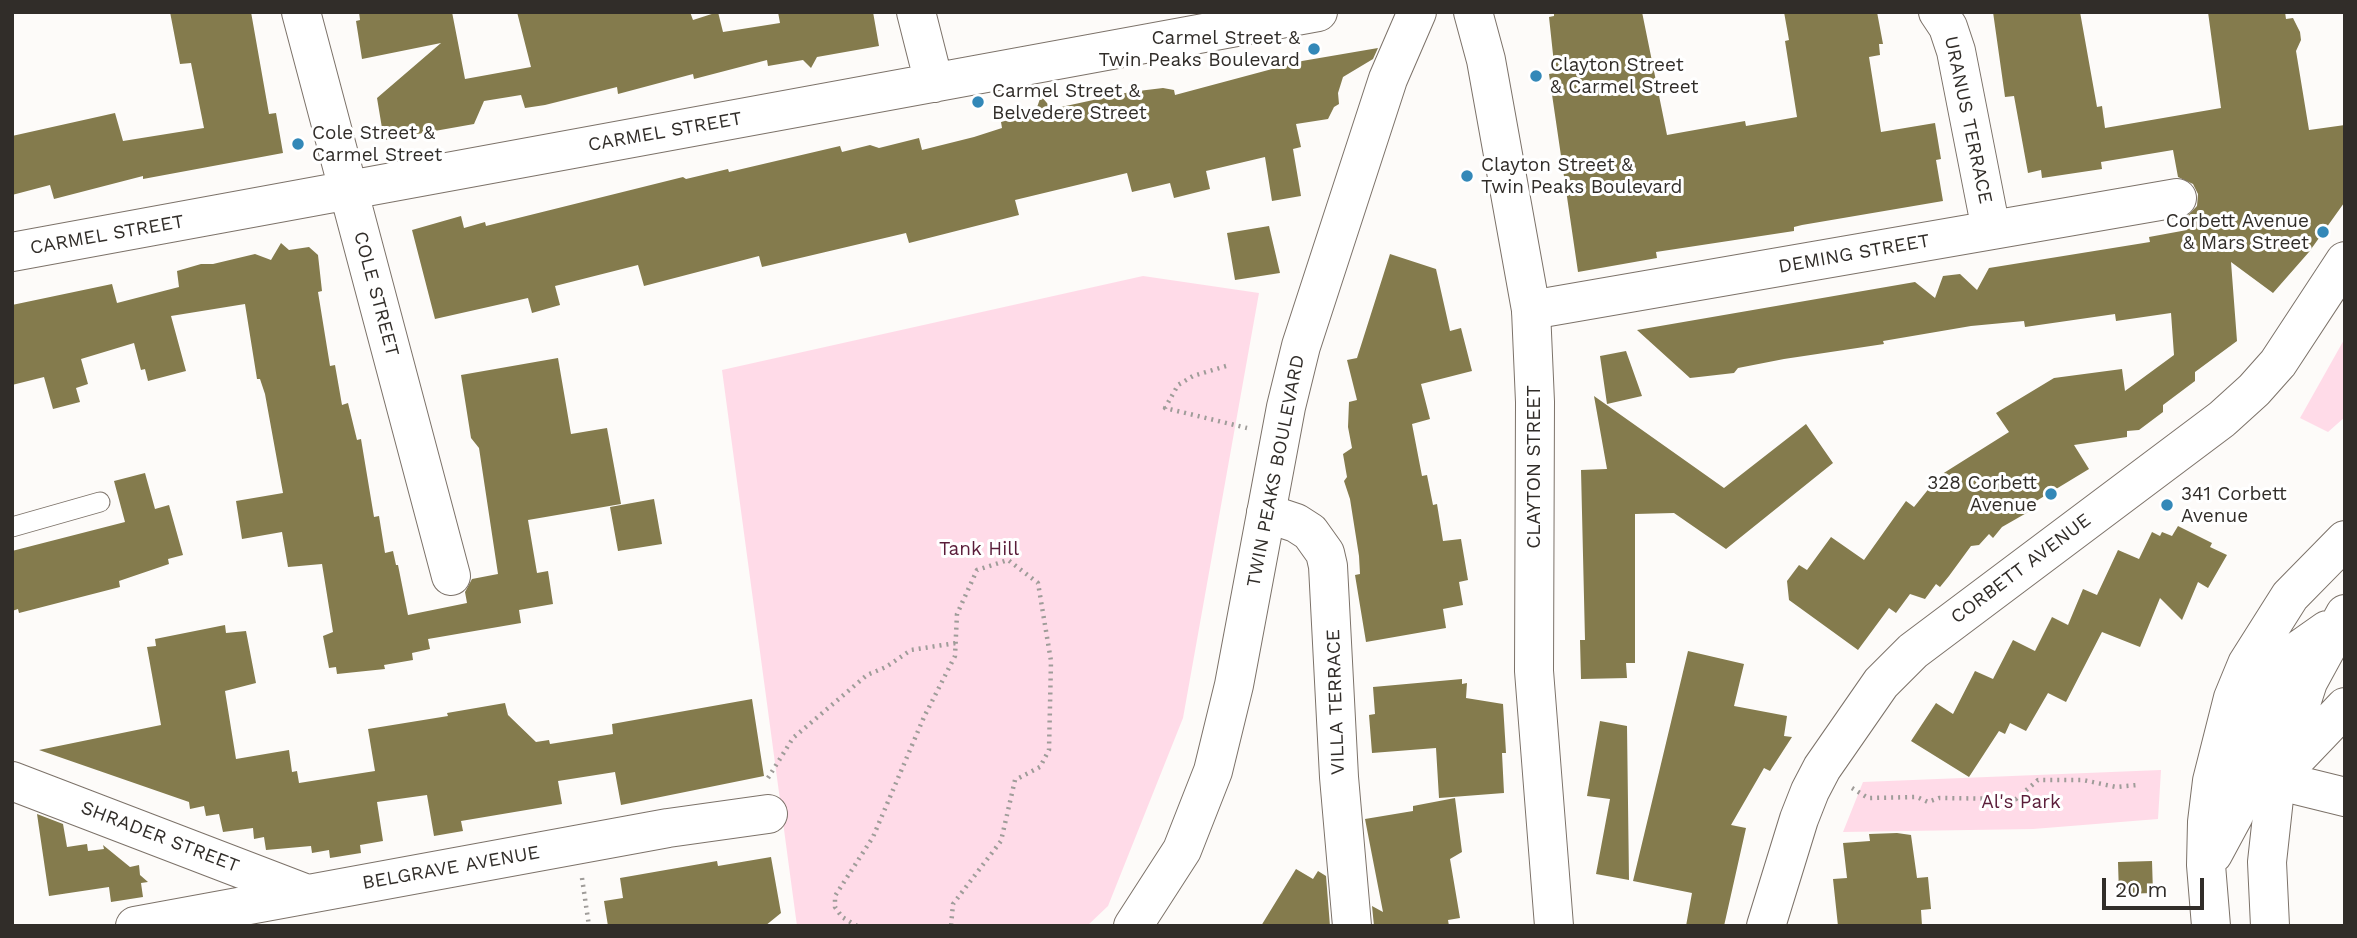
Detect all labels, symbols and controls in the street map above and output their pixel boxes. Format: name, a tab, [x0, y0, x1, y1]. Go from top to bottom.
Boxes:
place label: Carmel Street & Twin Peaks Boulevard	[1099, 27, 1300, 71]
street label: URANUS TERRACE	[1939, 34, 1997, 206]
marker: Carmel Street & Twin Peaks Boulevard	[1306, 41, 1322, 57]
place label: Clayton Street & Carmel Street	[1550, 54, 1698, 98]
marker: Clayton Street & Carmel Street	[1528, 68, 1544, 84]
place label: Carmel Street & Belvedere Street	[992, 80, 1147, 124]
marker: Carmel Street & Belvedere Street	[970, 94, 986, 110]
street label: CARMEL STREET	[586, 107, 744, 157]
place label: Cole Street & Carmel Street	[312, 122, 442, 166]
marker: Cole Street & Carmel Street	[290, 136, 306, 152]
place label: Clayton Street & Twin Peaks Boulevard	[1481, 154, 1682, 198]
marker: Clayton Street & Twin Peaks Boulevard	[1459, 168, 1475, 184]
street label: CARMEL STREET	[28, 210, 186, 260]
place label: Corbett Avenue & Mars Street	[2166, 210, 2309, 254]
marker: Corbett Avenue & Mars Street	[2315, 224, 2331, 240]
street label: COLE STREET	[348, 229, 404, 359]
street label: DEMING STREET	[1777, 229, 1931, 279]
street label: TWIN PEAKS BOULEVARD	[1242, 353, 1310, 589]
street label: CLAYTON STREET	[1523, 385, 1545, 549]
place label: 328 Corbett Avenue	[1927, 472, 2037, 516]
place label: 341 Corbett Avenue	[2181, 483, 2287, 527]
marker: 328 Corbett Avenue	[2043, 486, 2059, 502]
marker: 341 Corbett Avenue	[2159, 497, 2175, 513]
street label: CORBETT AVENUE	[1947, 509, 2095, 629]
park label: Tank Hill	[939, 538, 1019, 560]
street label: VILLA TERRACE	[1322, 629, 1350, 775]
park label: Al's Park	[1981, 791, 2061, 813]
street label: SHRADER STREET	[78, 796, 242, 878]
street label: BELGRAVE AVENUE	[361, 841, 541, 895]
scale bar	[2105, 864, 2206, 908]
text: 20 m	[2115, 877, 2167, 902]

